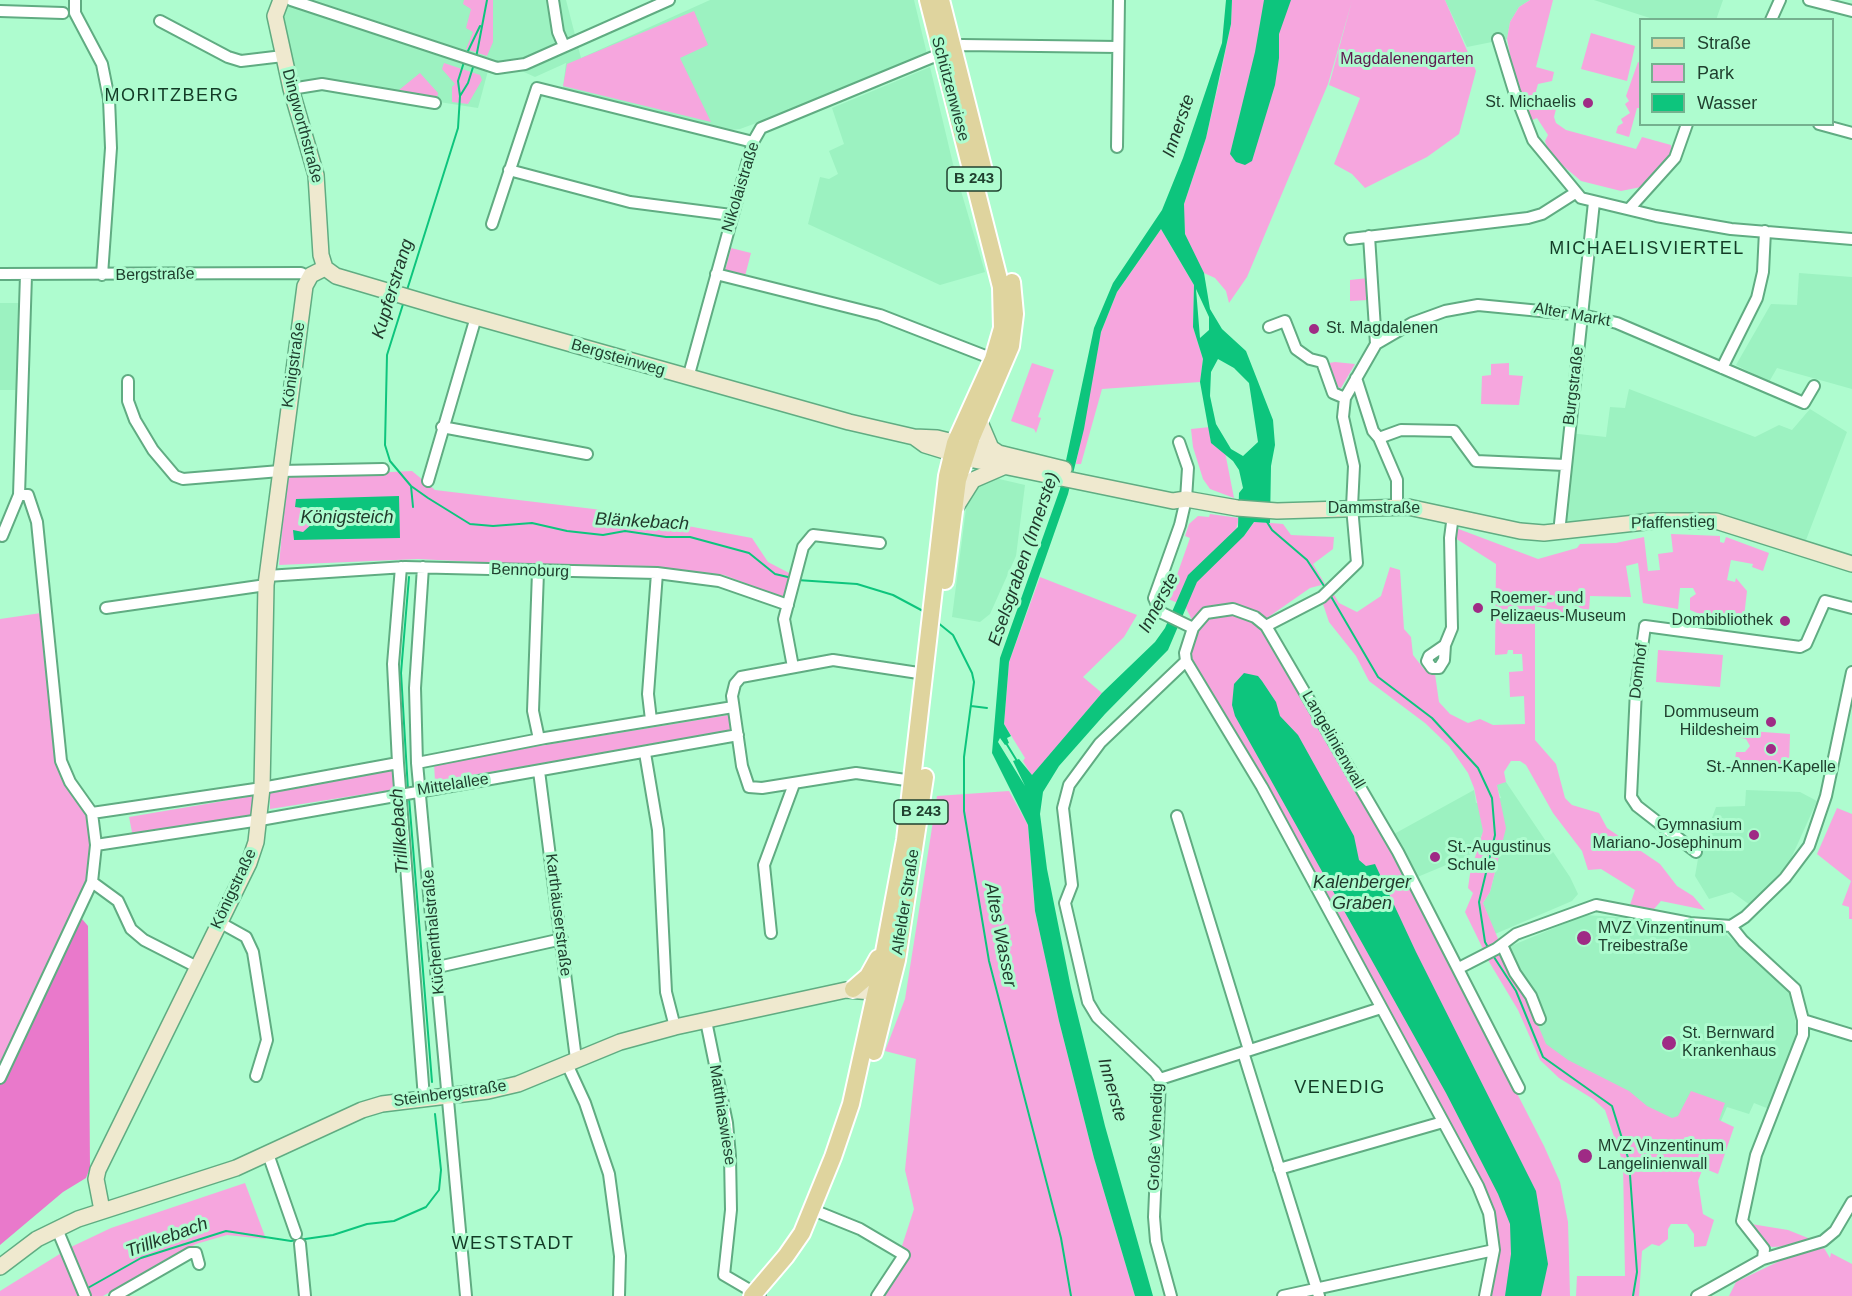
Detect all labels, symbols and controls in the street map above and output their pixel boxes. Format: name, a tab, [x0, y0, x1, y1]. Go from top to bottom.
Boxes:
legend	[1639, 18, 1834, 126]
text: Straße	[1697, 33, 1751, 53]
street label: Schützenwiese	[927, 35, 973, 143]
park label: Magdalenengarten	[1340, 50, 1474, 70]
text: Park	[1697, 63, 1734, 83]
street label: Dingworthstraße	[278, 67, 326, 185]
district label: MORITZBERG	[105, 85, 239, 107]
water label: Innerste	[1158, 92, 1200, 160]
place label: St. Michaelis	[1485, 93, 1576, 113]
text: Wasser	[1697, 93, 1757, 113]
marker: St. Michaelis	[1581, 96, 1595, 110]
street label: Nikolaistraße	[718, 140, 764, 234]
road number: B 243	[947, 167, 1001, 191]
water label: Kupferstrang	[368, 237, 418, 341]
district label: MICHAELISVIERTEL	[1549, 238, 1745, 260]
street label: Bergstraße	[115, 265, 195, 285]
street label: Alter Markt	[1532, 299, 1612, 331]
place label: St. Magdalenen	[1326, 319, 1438, 339]
street label: Königstraße	[278, 321, 310, 409]
marker: St. Magdalenen	[1307, 322, 1321, 336]
street label: Bergsteinweg	[569, 335, 667, 381]
street label: Burgstraße	[1560, 346, 1588, 426]
water label: Eselsgraben (Innerste)	[984, 469, 1064, 649]
street label: Dammstraße	[1328, 499, 1420, 519]
water label: Königsteich	[300, 507, 394, 529]
water label: Blänkebach	[594, 509, 690, 535]
street label: Pfaffenstieg	[1631, 513, 1715, 533]
street label: Bennoburg	[491, 560, 569, 582]
water label: Innerste	[1134, 569, 1184, 637]
place label: Roemer- und Pelizaeus-Museum	[1490, 589, 1626, 627]
marker: Roemer- und Pelizaeus-Museum	[1471, 601, 1485, 615]
place label: Dombibliothek	[1672, 611, 1773, 631]
marker: Dombibliothek	[1778, 614, 1792, 628]
street label: Domhof	[1626, 642, 1652, 700]
street label: Langelinienwall	[1297, 688, 1369, 792]
place label: Dommuseum Hildesheim	[1664, 703, 1759, 741]
marker: Dommuseum Hildesheim	[1764, 715, 1778, 729]
marker: St.-Annen-Kapelle	[1764, 742, 1778, 756]
place label: St.-Annen-Kapelle	[1706, 758, 1836, 778]
street label: Mittelallee	[416, 770, 490, 800]
water label: Trillkebach	[386, 788, 414, 874]
road number: B 243	[894, 800, 948, 824]
place label: Gymnasium Mariano-Josephinum	[1593, 816, 1742, 854]
marker: Gymnasium Mariano-Josephinum	[1747, 828, 1761, 842]
place label: St.-Augustinus Schule	[1447, 838, 1551, 876]
street label: Königstraße	[207, 846, 261, 932]
street label: Alfelder Straße	[888, 848, 924, 956]
marker: St.-Augustinus Schule	[1428, 850, 1442, 864]
street label: Karthäuserstraße	[541, 852, 575, 978]
street label: Küchenthalstraße	[419, 869, 449, 995]
water label: Kalenberger Graben	[1313, 872, 1411, 914]
water label: Altes Wasser	[979, 881, 1021, 989]
place label: MVZ Vinzentinum Treibestraße	[1598, 919, 1724, 957]
marker: MVZ Vinzentinum Treibestraße	[1575, 929, 1593, 947]
place label: St. Bernward Krankenhaus	[1682, 1024, 1776, 1062]
marker: St. Bernward Krankenhaus	[1660, 1034, 1678, 1052]
water label: Innerste	[1093, 1056, 1131, 1124]
street label: Matthiaswiese	[705, 1063, 739, 1167]
street label: Steinbergstraße	[392, 1077, 508, 1111]
district label: VENEDIG	[1294, 1077, 1386, 1099]
street label: Große Venedig	[1145, 1083, 1167, 1191]
place label: MVZ Vinzentinum Langelinienwall	[1598, 1137, 1724, 1175]
marker: MVZ Vinzentinum Langelinienwall	[1576, 1147, 1594, 1165]
water label: Trillkebach	[123, 1213, 211, 1263]
district label: WESTSTADT	[451, 1233, 575, 1255]

